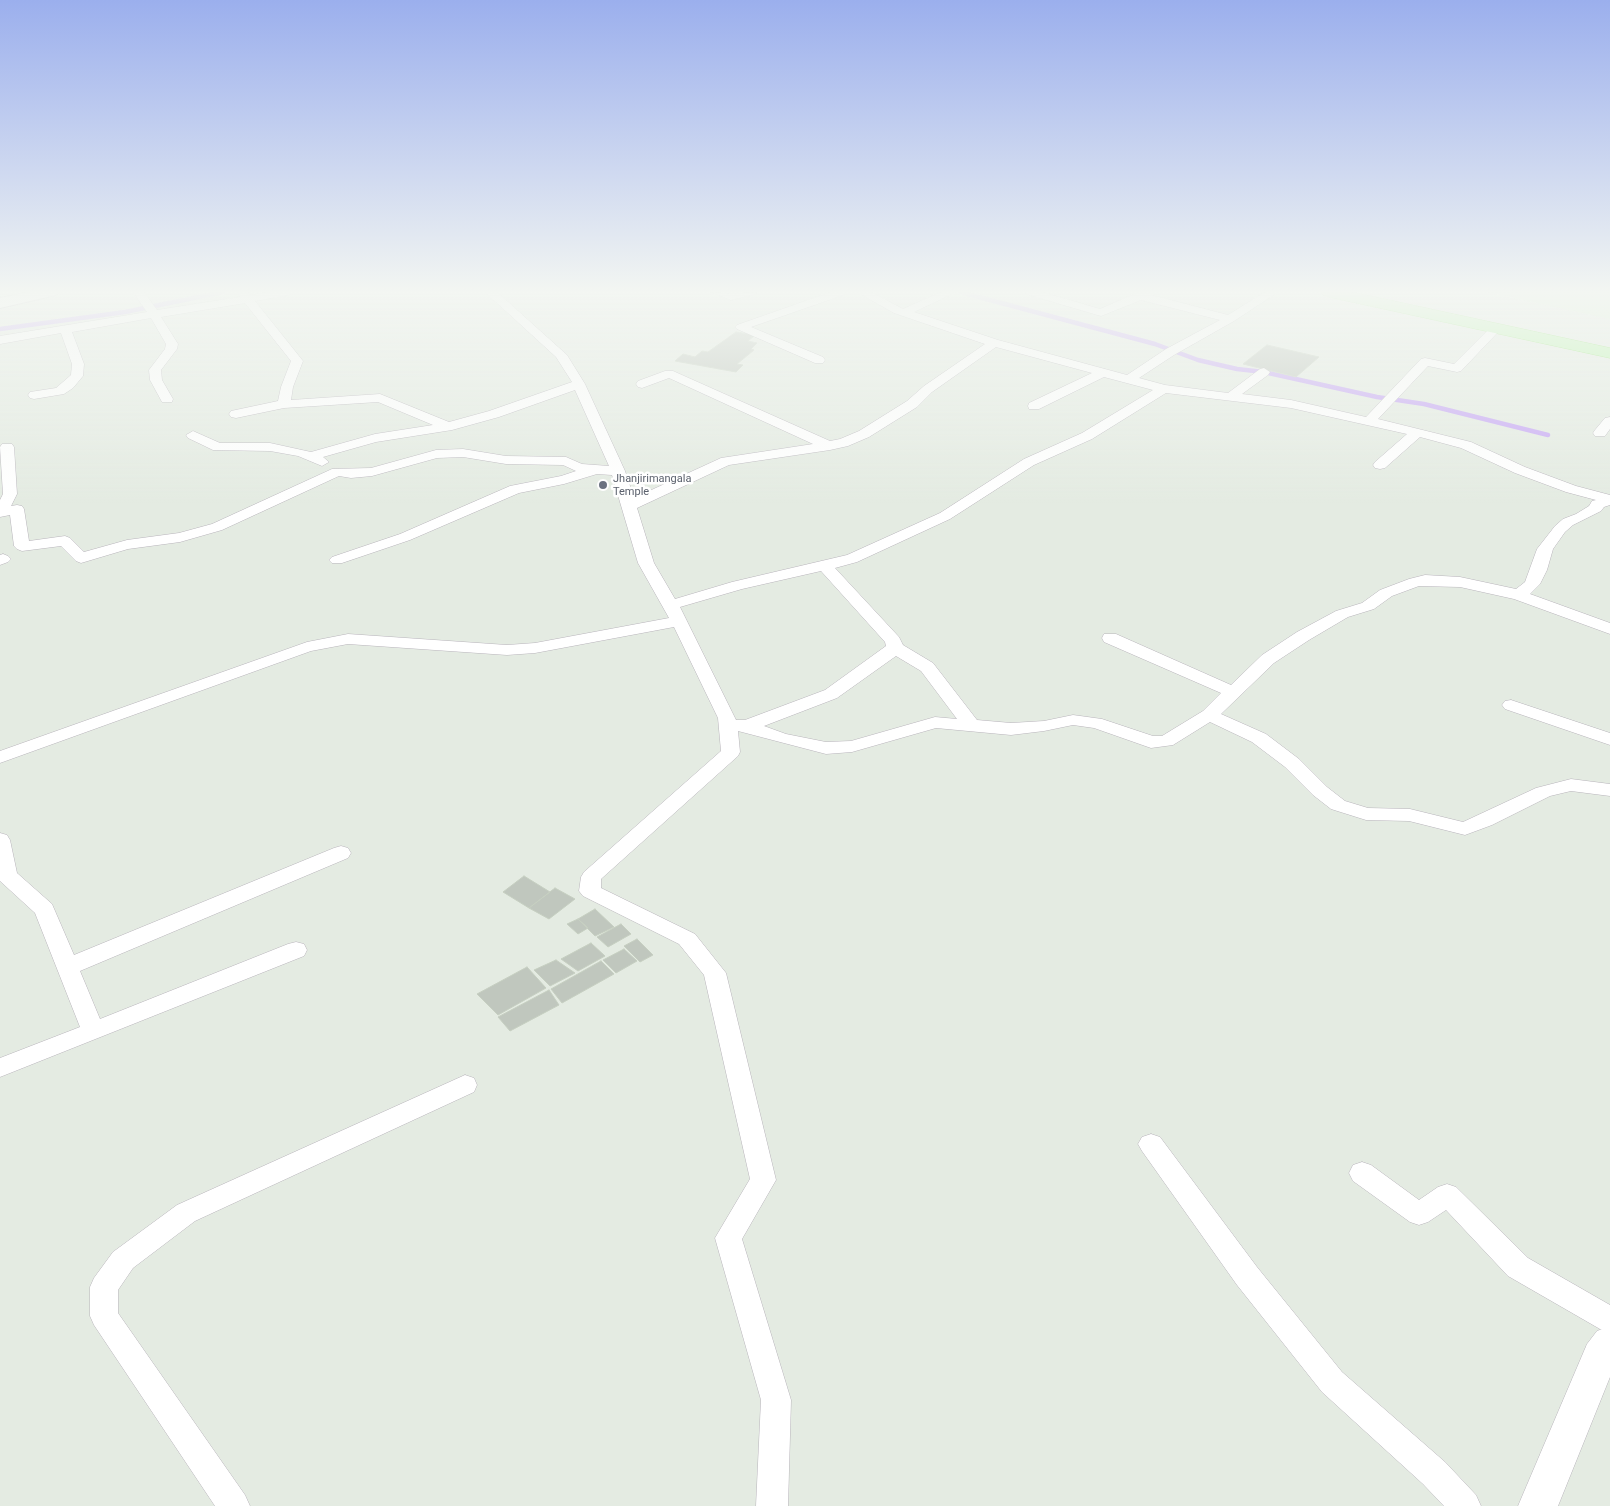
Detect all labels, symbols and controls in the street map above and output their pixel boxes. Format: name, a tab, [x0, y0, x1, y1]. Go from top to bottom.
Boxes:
place label: Jhanjirimangala Temple	[613, 472, 691, 498]
marker: Jhanjirimangala Temple	[597, 479, 609, 491]

